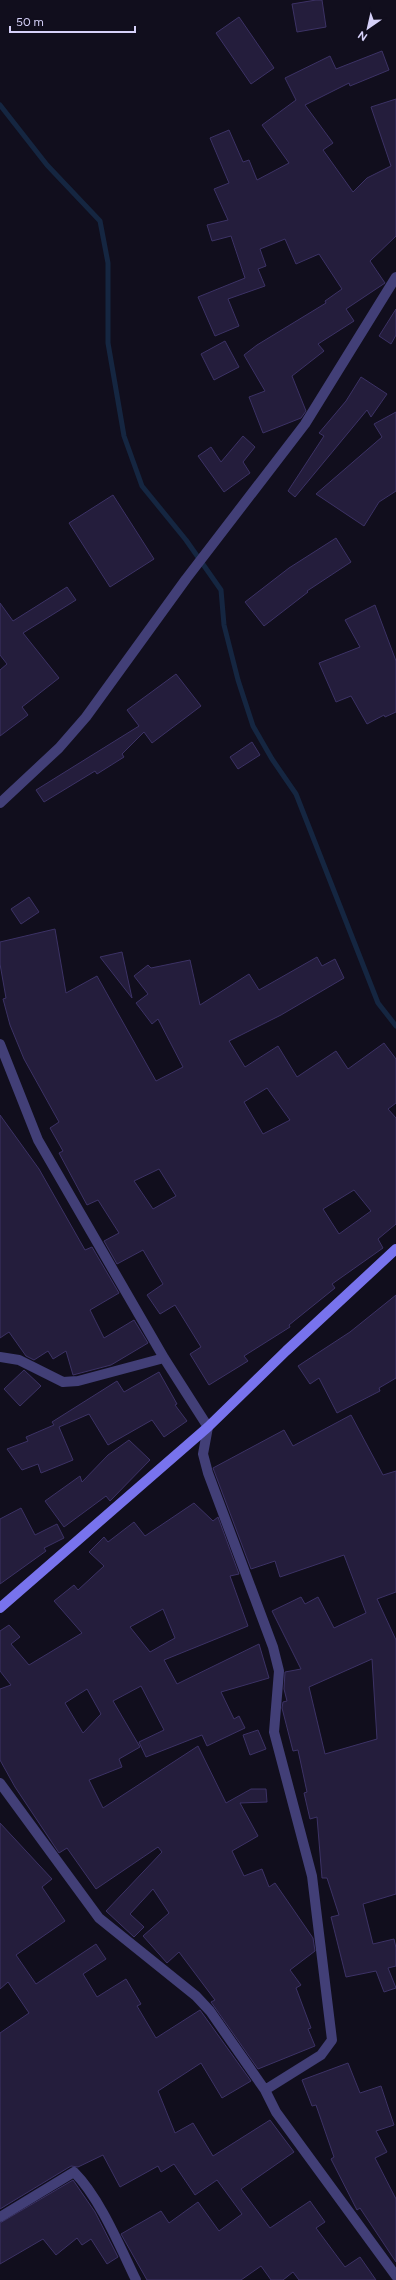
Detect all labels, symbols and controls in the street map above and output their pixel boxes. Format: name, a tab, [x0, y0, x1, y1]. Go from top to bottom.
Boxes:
scale bar	[10, 8, 135, 34]
north arrow	[348, 8, 388, 48]
text: 50 m	[16, 15, 44, 29]
text: N	[356, 28, 370, 44]

